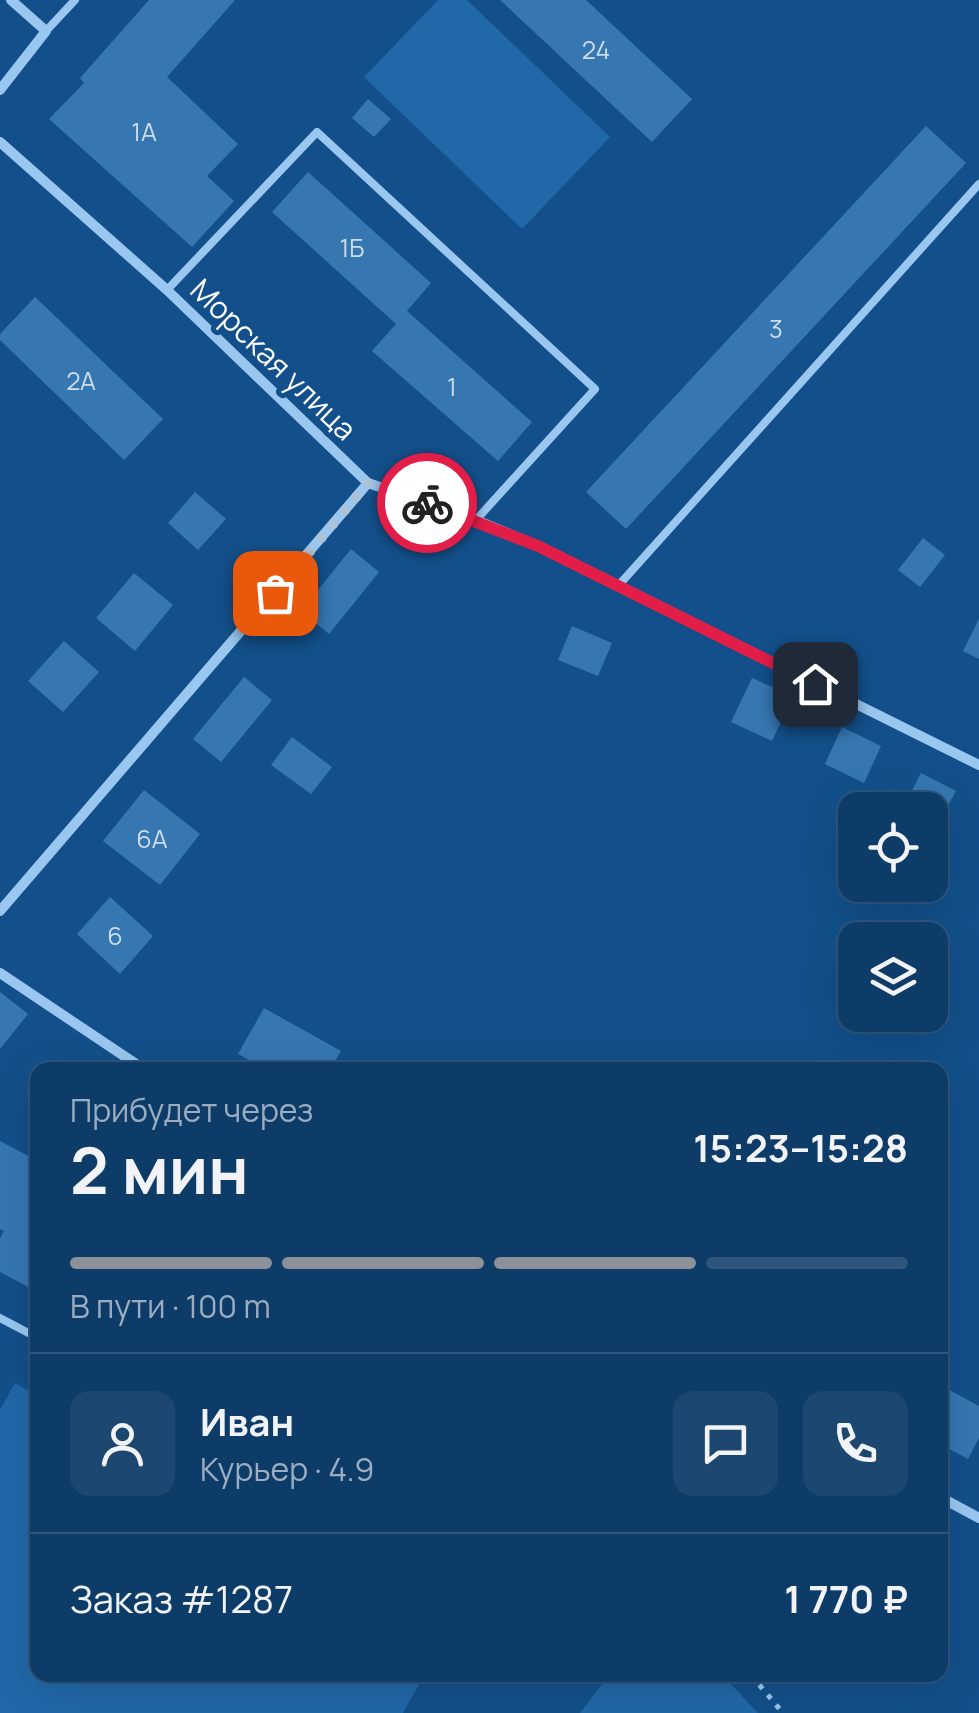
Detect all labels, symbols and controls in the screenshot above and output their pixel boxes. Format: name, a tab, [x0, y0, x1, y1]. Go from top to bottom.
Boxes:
house number: 24	[582, 32, 610, 67]
house number: 1А	[131, 114, 157, 149]
house number: 1Б	[340, 230, 364, 265]
street label: Морская улица	[182, 269, 366, 449]
house number: 3	[769, 311, 783, 346]
house number: 2А	[66, 363, 96, 398]
house number: 1	[447, 369, 457, 404]
courier	[377, 453, 477, 553]
icon: bike	[400, 476, 455, 531]
pin	[233, 551, 318, 636]
icon: bag	[248, 566, 303, 621]
pin	[773, 642, 858, 727]
icon: home	[788, 657, 843, 712]
map controls	[838, 792, 948, 1032]
button: locate	[838, 792, 948, 902]
house number: 6А	[136, 821, 168, 856]
house number: 6	[107, 918, 123, 953]
button: layers	[838, 922, 948, 1032]
text: Прибудет через	[70, 1088, 313, 1132]
text: 15:23–15:28	[693, 1121, 908, 1173]
text: 2 мин	[70, 1125, 249, 1214]
text: В пути · 100 m	[70, 1284, 271, 1328]
button: person	[70, 1391, 175, 1496]
button: chat	[673, 1391, 778, 1496]
button: phone	[803, 1391, 908, 1496]
text: Иван	[200, 1395, 294, 1447]
text: Курьер · 4.9	[200, 1447, 374, 1491]
text: Заказ #1287	[70, 1572, 293, 1624]
text: 1 770 ₽	[784, 1572, 908, 1624]

